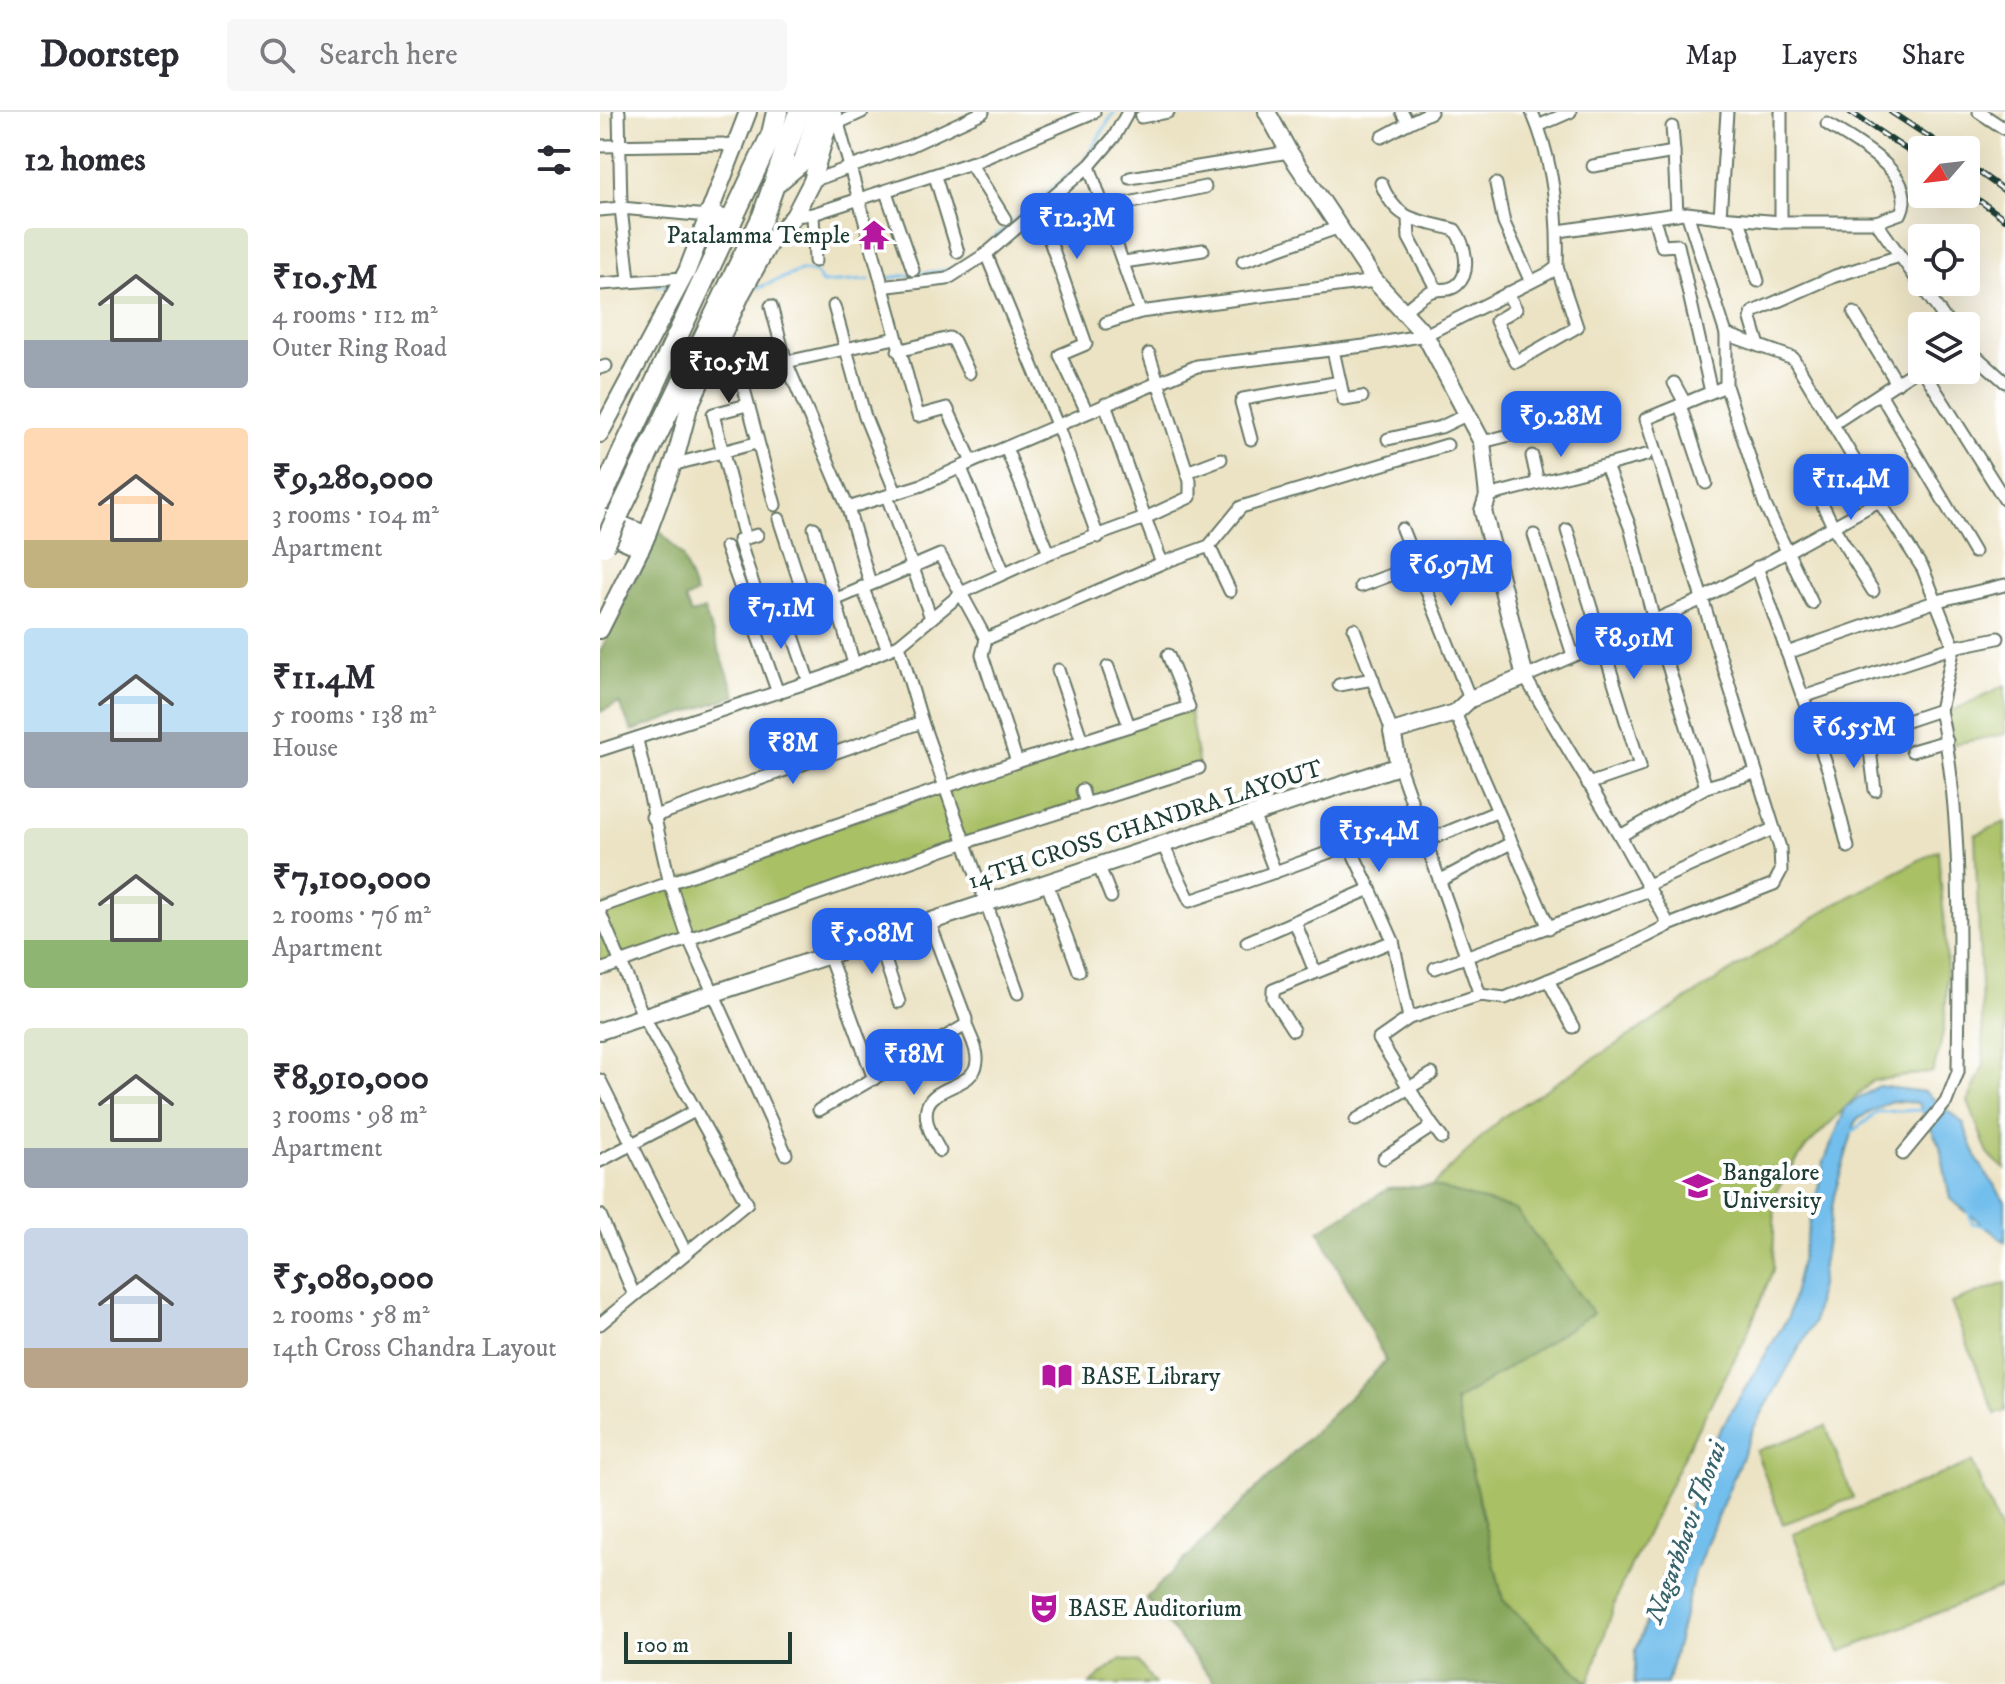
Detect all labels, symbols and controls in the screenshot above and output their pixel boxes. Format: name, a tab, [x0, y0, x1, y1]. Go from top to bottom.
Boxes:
search box	[227, 19, 787, 91]
text: Doorstep	[40, 31, 179, 79]
icon: search	[255, 33, 299, 77]
text: Search here	[319, 37, 458, 74]
text: Map	[1686, 38, 1737, 73]
text: Layers	[1781, 38, 1858, 73]
text: Share	[1902, 38, 1965, 73]
north arrow	[1908, 136, 1980, 208]
map controls	[1908, 136, 1980, 384]
icon: filters	[532, 138, 576, 182]
text: 12 homes	[24, 139, 146, 181]
pin: ₹12.3M	[1012, 193, 1142, 261]
text: ₹12.3M	[1038, 202, 1116, 235]
temple icon: Patalamma Temple	[857, 218, 891, 252]
place label: Patalamma Temple	[666, 221, 850, 251]
button: locate	[1908, 224, 1980, 296]
text: ₹10.5M	[272, 257, 378, 299]
icon: home	[88, 260, 184, 356]
text: 4 rooms · 112 m²	[272, 299, 438, 332]
button: layers	[1908, 312, 1980, 384]
text: Outer Ring Road	[272, 332, 447, 365]
pin: ₹10.5M	[664, 337, 794, 405]
text: ₹10.5M	[689, 346, 769, 379]
pin: ₹9.28M	[1496, 391, 1626, 459]
text: ₹9.28M	[1519, 400, 1603, 433]
pin: ₹11.4M	[1786, 454, 1916, 522]
text: ₹9,280,000	[272, 457, 434, 499]
icon: home	[88, 460, 184, 556]
text: ₹11.4M	[1811, 463, 1891, 496]
text: 3 rooms · 104 m²	[272, 499, 439, 532]
text: Apartment	[272, 532, 383, 565]
pin: ₹6.97M	[1386, 540, 1516, 608]
text: ₹6.97M	[1408, 549, 1494, 582]
pin: ₹7.1M	[725, 583, 837, 651]
text: ₹7.1M	[747, 592, 815, 625]
pin: ₹8.91M	[1569, 613, 1699, 681]
text: ₹8.91M	[1594, 622, 1674, 655]
text: ₹11.4M	[272, 657, 375, 699]
icon: home	[88, 660, 184, 756]
text: 5 rooms · 138 m²	[272, 699, 436, 732]
pin: ₹6.55M	[1789, 702, 1919, 770]
text: ₹6.55M	[1812, 711, 1896, 744]
pin: ₹8M	[754, 718, 832, 786]
text: ₹8M	[767, 727, 819, 760]
text: House	[272, 732, 338, 765]
street label: 14TH CROSS CHANDRA LAYOUT	[964, 753, 1326, 897]
pin: ₹15.4M	[1314, 806, 1444, 874]
text: ₹15.4M	[1338, 815, 1420, 848]
text: ₹7,100,000	[272, 857, 431, 899]
icon: home	[88, 860, 184, 956]
text: 2 rooms · 76 m²	[272, 899, 431, 932]
pin: ₹5.08M	[807, 908, 937, 976]
text: ₹5.08M	[830, 917, 914, 950]
text: Apartment	[272, 932, 383, 965]
pin: ₹18M	[867, 1029, 961, 1097]
text: ₹18M	[883, 1038, 945, 1071]
text: ₹8,910,000	[272, 1057, 429, 1099]
icon: home	[88, 1060, 184, 1156]
text: 3 rooms · 98 m²	[272, 1099, 427, 1132]
text: Apartment	[272, 1132, 383, 1165]
place label: Bangalore University	[1722, 1158, 1822, 1216]
school or university icon: Bangalore University	[1681, 1169, 1715, 1203]
text: ₹5,080,000	[272, 1257, 434, 1299]
icon: home	[88, 1260, 184, 1356]
text: 2 rooms · 58 m²	[272, 1299, 430, 1332]
text: 14th Cross Chandra Layout	[272, 1332, 557, 1365]
library icon: BASE Library	[1040, 1359, 1074, 1393]
place label: BASE Library	[1081, 1362, 1221, 1392]
water label: Nagarbhavi Thorai	[1638, 1435, 1735, 1630]
theatre icon: BASE Auditorium	[1027, 1591, 1061, 1625]
place label: BASE Auditorium	[1068, 1594, 1242, 1624]
scale bar	[624, 1628, 792, 1664]
text: 100 m	[636, 1632, 689, 1659]

